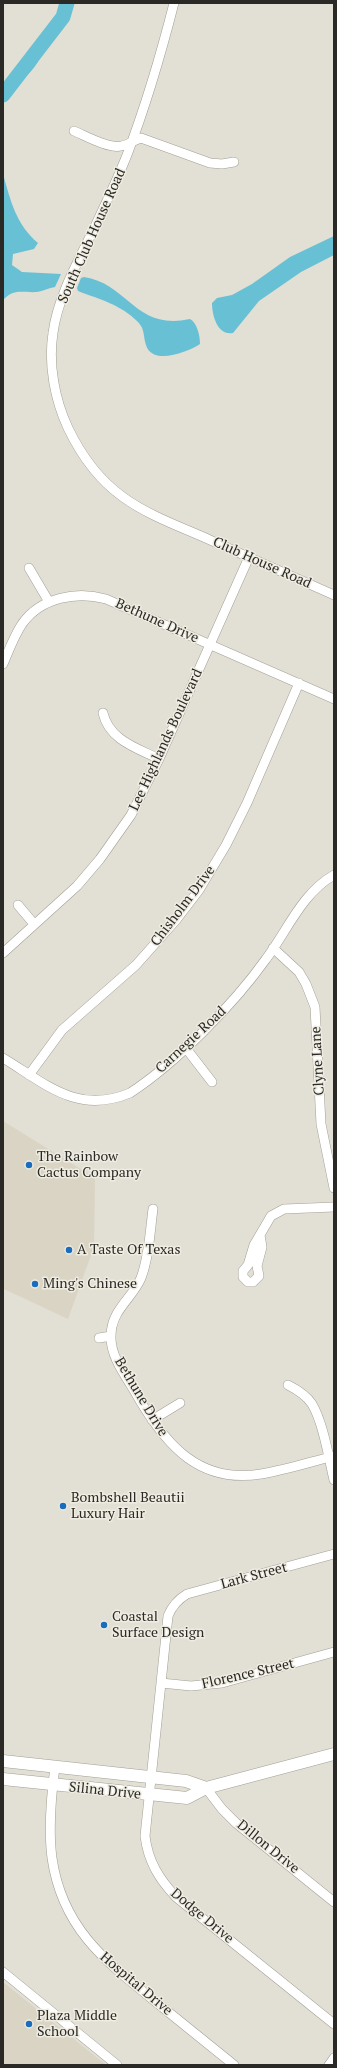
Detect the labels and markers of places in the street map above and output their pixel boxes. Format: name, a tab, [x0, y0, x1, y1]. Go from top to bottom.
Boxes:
place label: The Rainbow Cactus Company	[37, 1149, 141, 1182]
marker: The Rainbow Cactus Company	[24, 1160, 34, 1170]
place label: A Taste Of Texas	[77, 1242, 181, 1258]
marker: A Taste Of Texas	[64, 1245, 74, 1255]
place label: Ming's Chinese	[43, 1276, 137, 1292]
marker: Ming's Chinese	[30, 1279, 40, 1289]
place label: Bombshell Beautii Luxury Hair	[71, 1490, 185, 1522]
marker: Bombshell Beautii Luxury Hair	[58, 1501, 68, 1511]
place label: Coastal Surface Design	[112, 1609, 204, 1642]
marker: Coastal Surface Design	[99, 1620, 109, 1630]
place label: Plaza Middle School	[37, 2008, 117, 2040]
marker: Plaza Middle School	[24, 2019, 34, 2029]

